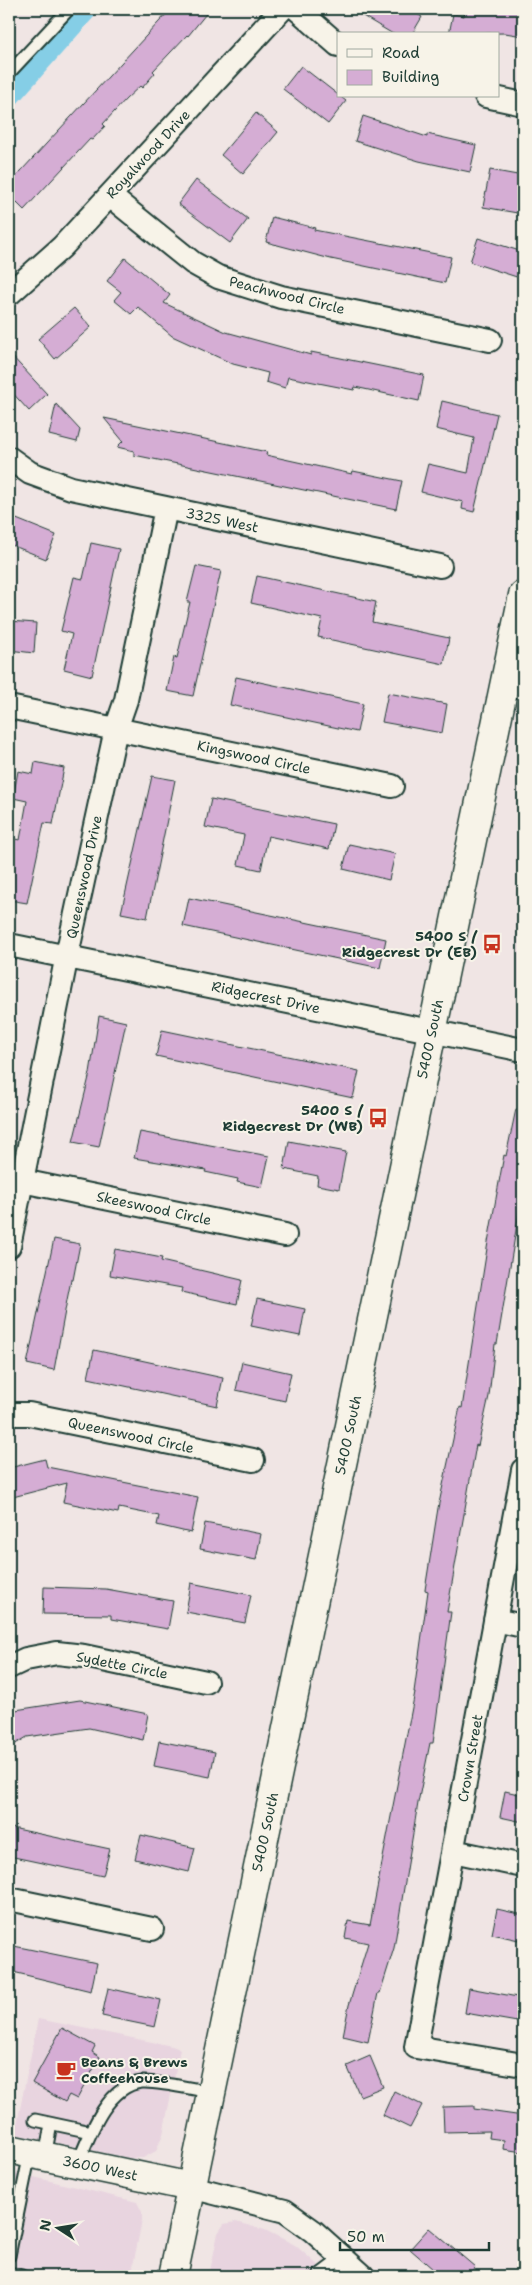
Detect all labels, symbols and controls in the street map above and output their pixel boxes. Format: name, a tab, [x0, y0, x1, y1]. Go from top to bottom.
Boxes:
legend	[337, 32, 500, 98]
text: Road	[382, 43, 420, 63]
text: Building	[382, 67, 439, 87]
street label: Royalwood Drive	[102, 106, 194, 202]
street label: Peachwood Circle	[227, 272, 347, 318]
street label: 3325 West	[184, 503, 260, 537]
street label: Kingswood Circle	[196, 736, 313, 778]
street label: Queenswood Drive	[62, 814, 106, 940]
place label: 5400 S / Ridgecrest Dr (EB)	[342, 927, 478, 961]
bus stop icon: 5400 S / Ridgecrest Dr (EB)	[481, 933, 503, 955]
street label: Ridgecrest Drive	[210, 977, 322, 1017]
street label: 5400 South	[413, 998, 447, 1080]
place label: 5400 S / Ridgecrest Dr (WB)	[223, 1101, 364, 1135]
bus stop icon: 5400 S / Ridgecrest Dr (WB)	[367, 1107, 389, 1129]
street label: Skeeswood Circle	[95, 1187, 213, 1229]
street label: 5400 South	[331, 1394, 365, 1476]
street label: Queenswood Circle	[66, 1413, 196, 1457]
street label: Sydette Circle	[75, 1647, 169, 1683]
street label: Crown Street	[453, 1713, 487, 1803]
street label: 5400 South	[248, 1791, 282, 1873]
place label: Beans & Brews Coffeehouse	[81, 2053, 188, 2087]
cafe icon: Beans & Brews Coffeehouse	[55, 2059, 77, 2081]
street label: 3600 West	[61, 2151, 139, 2185]
north arrow	[32, 2202, 82, 2252]
text: N	[35, 2218, 55, 2233]
scale bar	[340, 2220, 488, 2252]
text: 50 m	[347, 2227, 385, 2247]

